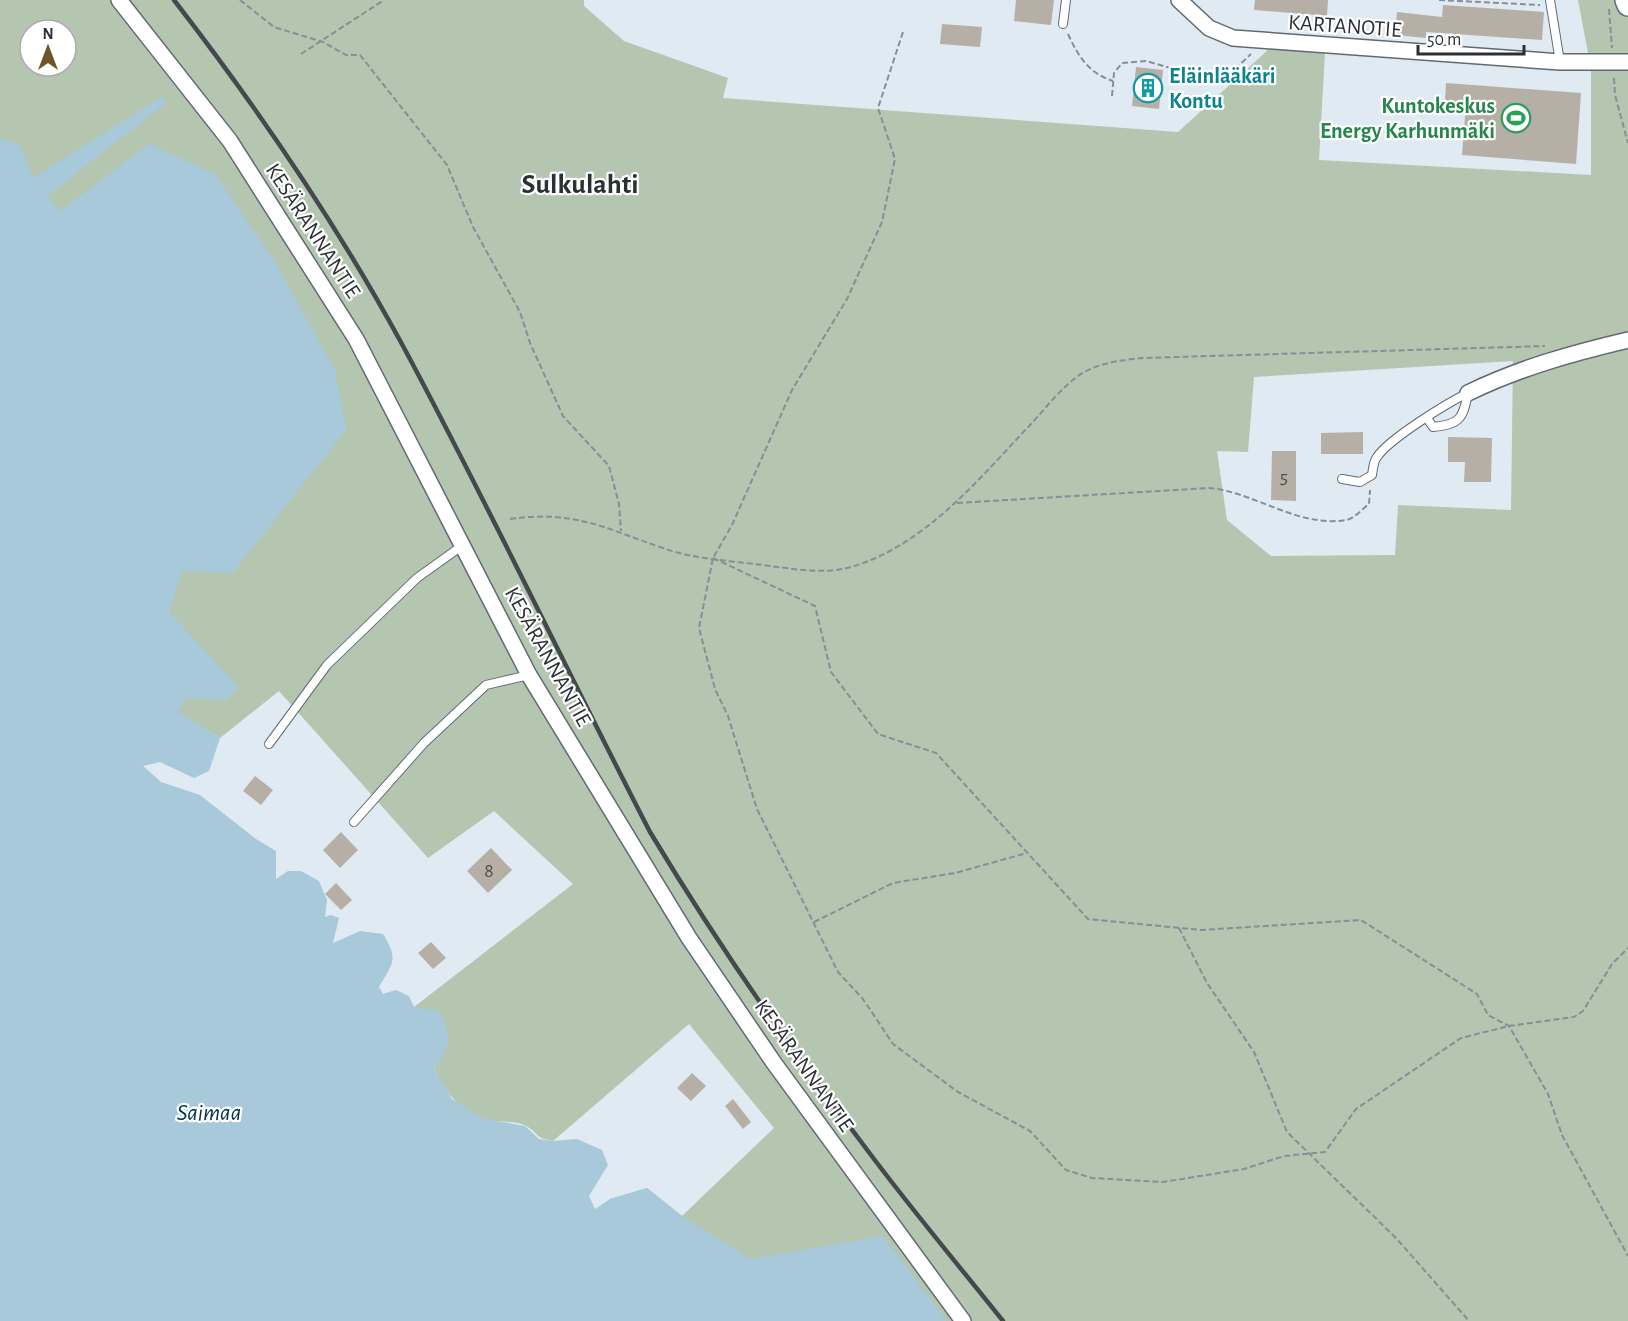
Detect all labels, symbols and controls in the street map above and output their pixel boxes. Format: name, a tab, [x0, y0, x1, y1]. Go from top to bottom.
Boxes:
street label: KARTANOTIE	[1288, 11, 1403, 41]
north arrow	[18, 18, 78, 78]
scale bar	[1418, 18, 1524, 56]
text: N	[42, 26, 54, 42]
text: 50 m	[1427, 31, 1461, 49]
place label: Eläinlääkäri Kontu	[1169, 65, 1275, 112]
building icon: Eläinlääkäri Kontu	[1132, 72, 1164, 104]
place label: Kuntokeskus Energy Karhunmäki	[1320, 95, 1495, 143]
sports icon: Kuntokeskus Energy Karhunmäki	[1500, 102, 1532, 134]
street label: KESÄRANNANTIE	[262, 159, 365, 302]
district label: Sulkulahti	[522, 171, 638, 199]
house number: 5	[1280, 467, 1288, 487]
street label: KESÄRANNANTIE	[501, 583, 596, 730]
house number: 8	[484, 861, 494, 881]
street label: KESÄRANNANTIE	[751, 996, 858, 1136]
water label: Saimaa	[177, 1101, 241, 1125]

